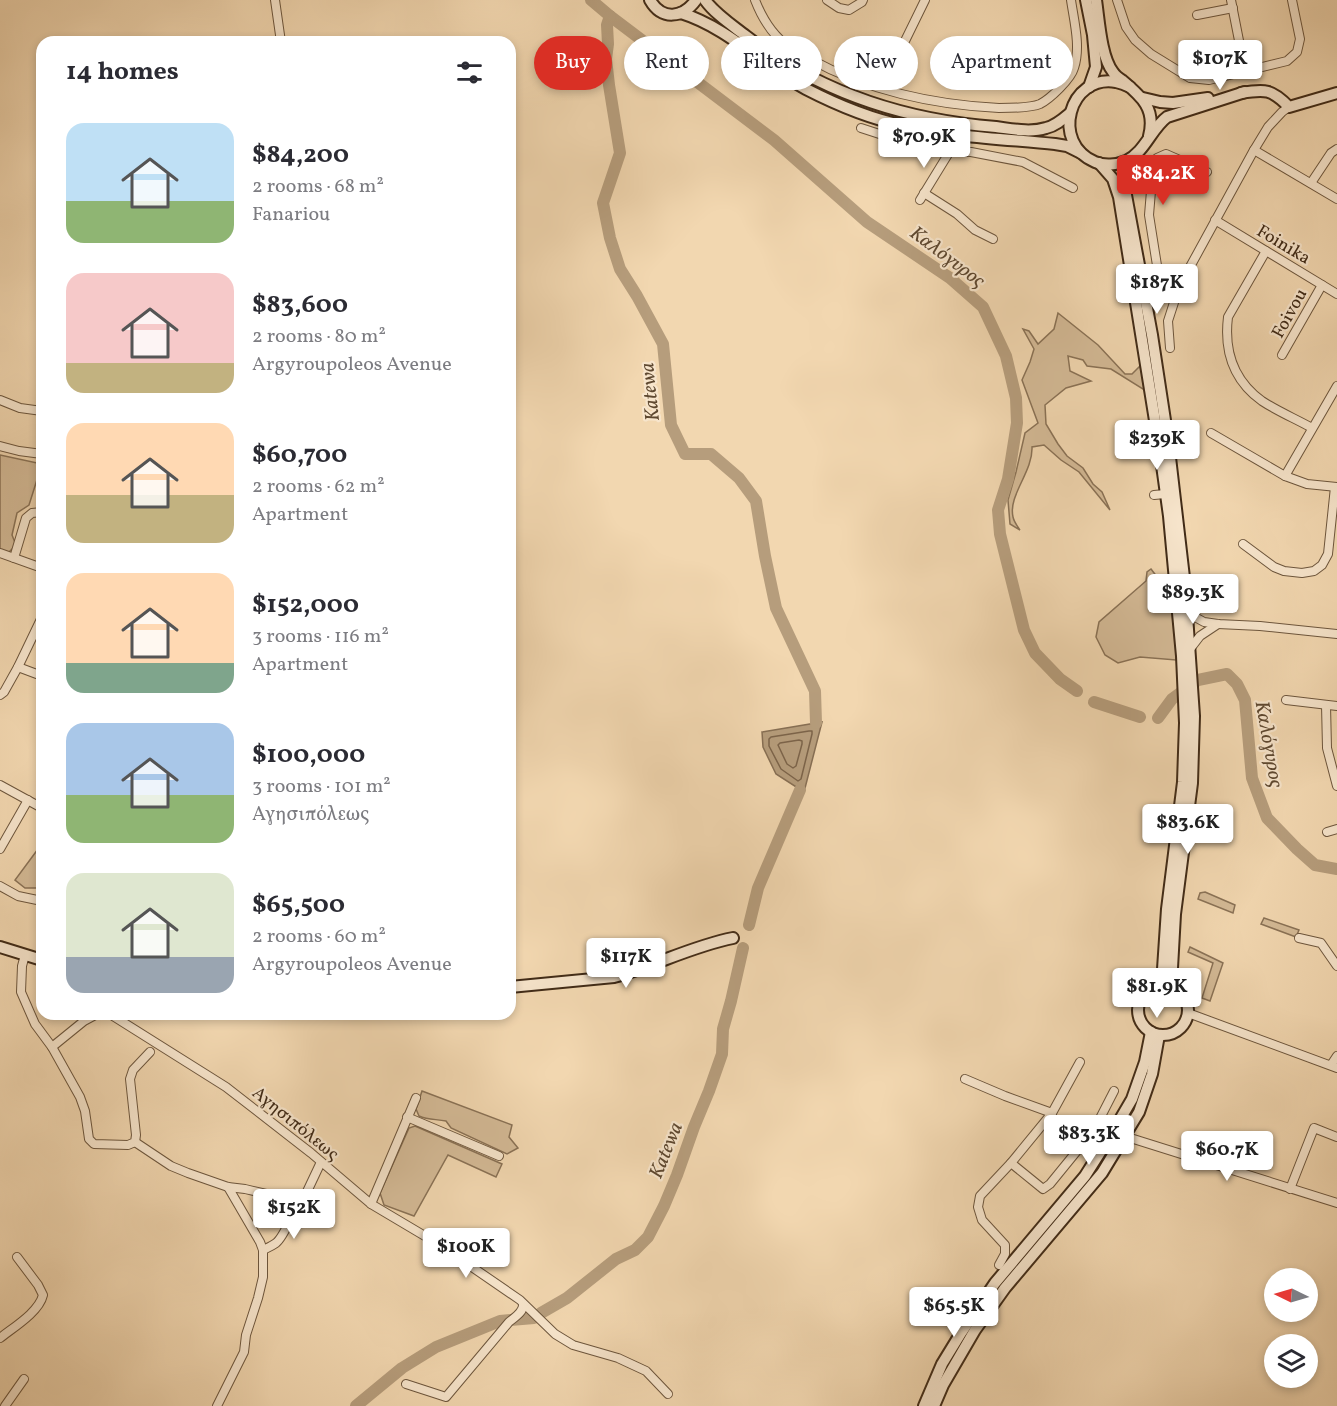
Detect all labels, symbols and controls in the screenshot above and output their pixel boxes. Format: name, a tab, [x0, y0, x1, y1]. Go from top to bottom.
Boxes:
chip: Buy	[534, 36, 612, 90]
chip: Rent	[624, 36, 709, 90]
chip: Filters	[721, 36, 822, 90]
chip: New	[834, 36, 918, 90]
chip: Apartment	[930, 36, 1073, 90]
pin: $107K	[1178, 40, 1262, 91]
text: $107K	[1192, 45, 1248, 73]
text: 14 homes	[66, 54, 179, 90]
icon: filters	[453, 56, 486, 89]
pin: $70.9K	[875, 118, 973, 169]
text: $70.9K	[892, 123, 956, 151]
text: $84,200	[252, 137, 349, 173]
icon: home	[114, 147, 186, 219]
pin: $84.2K	[1114, 155, 1212, 206]
text: $84.2K	[1131, 160, 1195, 188]
text: 2 rooms · 68 m²	[252, 173, 384, 201]
text: Fanariou	[252, 201, 330, 229]
street label: Foinika	[1251, 219, 1315, 271]
water label: Καλόγυρος	[903, 220, 990, 295]
pin: $187K	[1115, 264, 1199, 315]
text: $187K	[1130, 269, 1184, 297]
street label: Foivou	[1266, 284, 1314, 343]
text: $83,600	[252, 287, 348, 323]
icon: home	[114, 297, 186, 369]
text: 2 rooms · 80 m²	[252, 323, 386, 351]
text: Argyroupoleos Avenue	[252, 351, 452, 379]
water label: Katewa	[634, 361, 668, 422]
pin: $239K	[1115, 420, 1199, 471]
text: $239K	[1129, 425, 1185, 453]
text: $60,700	[252, 437, 347, 473]
icon: home	[114, 447, 186, 519]
text: 2 rooms · 62 m²	[252, 473, 385, 501]
text: Apartment	[252, 501, 348, 529]
pin: $89.3K	[1144, 574, 1242, 625]
text: $89.3K	[1161, 579, 1225, 607]
text: $152,000	[252, 587, 359, 623]
icon: home	[114, 597, 186, 669]
text: 3 rooms · 116 m²	[252, 623, 389, 651]
text: Apartment	[252, 651, 348, 679]
water label: Καλόγυρος	[1247, 699, 1289, 790]
text: $100,000	[252, 737, 365, 773]
icon: home	[114, 747, 186, 819]
text: 3 rooms · 101 m²	[252, 773, 391, 801]
text: Αγησιπόλεως	[252, 801, 369, 829]
pin: $83.6K	[1139, 804, 1237, 855]
text: $83.6K	[1156, 809, 1220, 837]
text: $65,500	[252, 887, 345, 923]
icon: home	[114, 897, 186, 969]
text: 2 rooms · 60 m²	[252, 923, 386, 951]
pin: $117K	[584, 938, 668, 989]
text: $117K	[600, 943, 652, 971]
text: Argyroupoleos Avenue	[252, 951, 452, 979]
pin: $81.9K	[1108, 968, 1206, 1019]
text: $81.9K	[1126, 973, 1188, 1001]
street label: Αγησιπόλεως	[246, 1081, 344, 1167]
pin: $83.3K	[1040, 1115, 1138, 1166]
water label: Katewa	[643, 1118, 691, 1183]
text: $83.3K	[1058, 1120, 1120, 1148]
pin: $60.7K	[1178, 1131, 1276, 1182]
text: $60.7K	[1195, 1136, 1259, 1164]
pin: $152K	[252, 1189, 336, 1240]
text: $152K	[267, 1194, 321, 1222]
pin: $100K	[424, 1228, 508, 1279]
text: $100K	[437, 1233, 495, 1261]
north arrow	[1264, 1268, 1318, 1322]
map controls	[1264, 1268, 1318, 1388]
pin: $65.5K	[905, 1287, 1003, 1338]
text: $65.5K	[923, 1292, 985, 1320]
button: layers	[1264, 1334, 1318, 1388]

